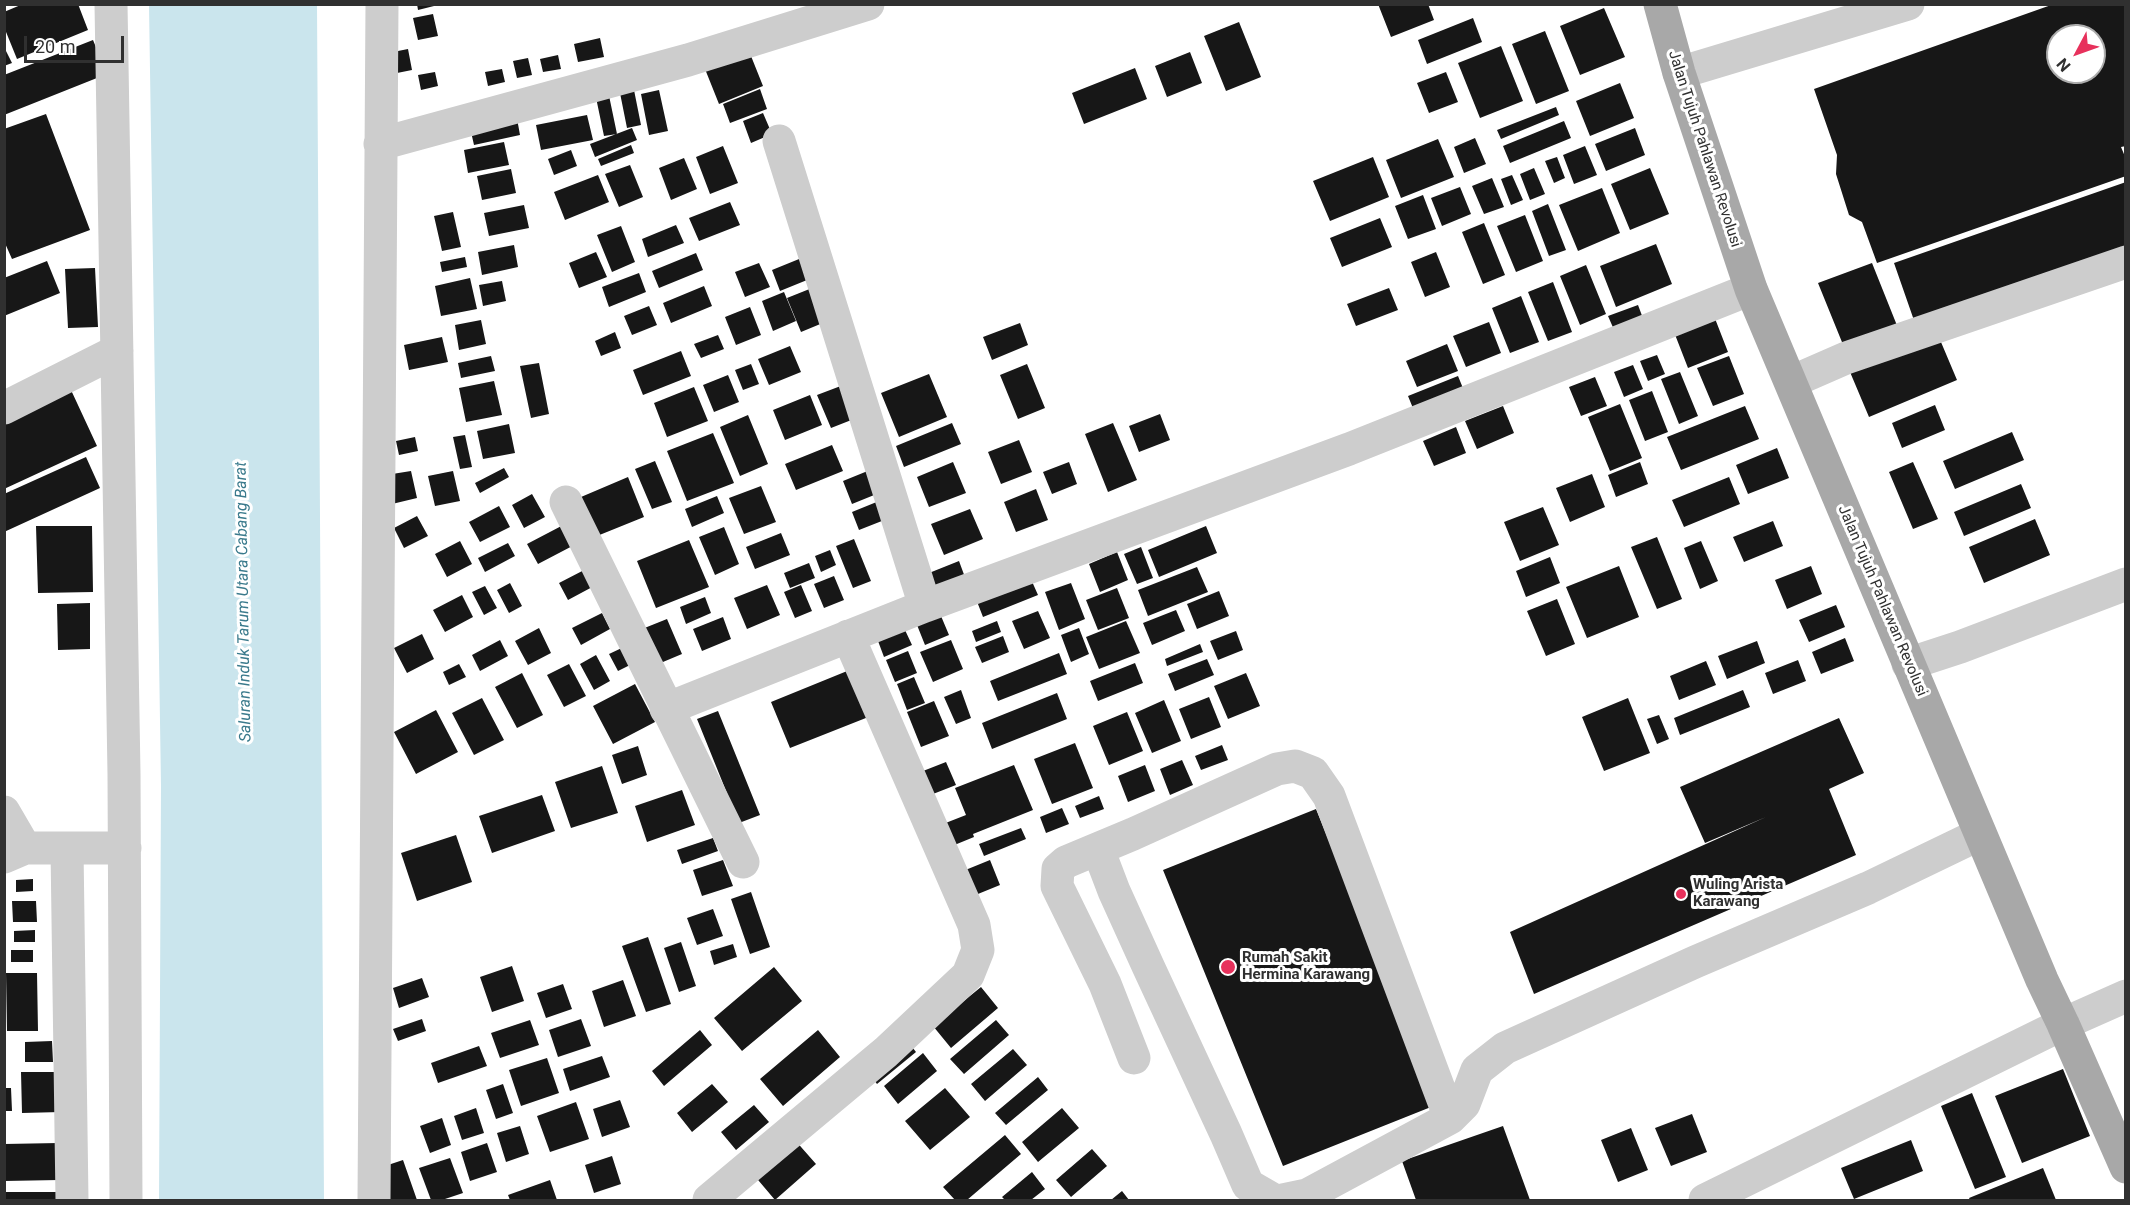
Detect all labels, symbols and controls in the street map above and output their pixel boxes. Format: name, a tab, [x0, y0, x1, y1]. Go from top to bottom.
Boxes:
scale bar	[27, 24, 128, 62]
north arrow	[2046, 24, 2106, 84]
text: 20 m	[35, 36, 75, 57]
street label: Jalan Tujuh Pahlawan Revolusi	[1664, 48, 1744, 250]
text: N	[2053, 54, 2074, 75]
water label: Saluran Induk Tarum Utara Cabang Barat	[232, 462, 256, 742]
street label: Jalan Tujuh Pahlawan Revolusi	[1834, 503, 1930, 699]
place label: Wuling Arista Karawang	[1693, 876, 1783, 911]
marker: Wuling Arista Karawang	[1674, 887, 1688, 901]
place label: Rumah Sakit Hermina Karawang	[1242, 949, 1370, 984]
marker: Rumah Sakit Hermina Karawang	[1219, 958, 1237, 976]

